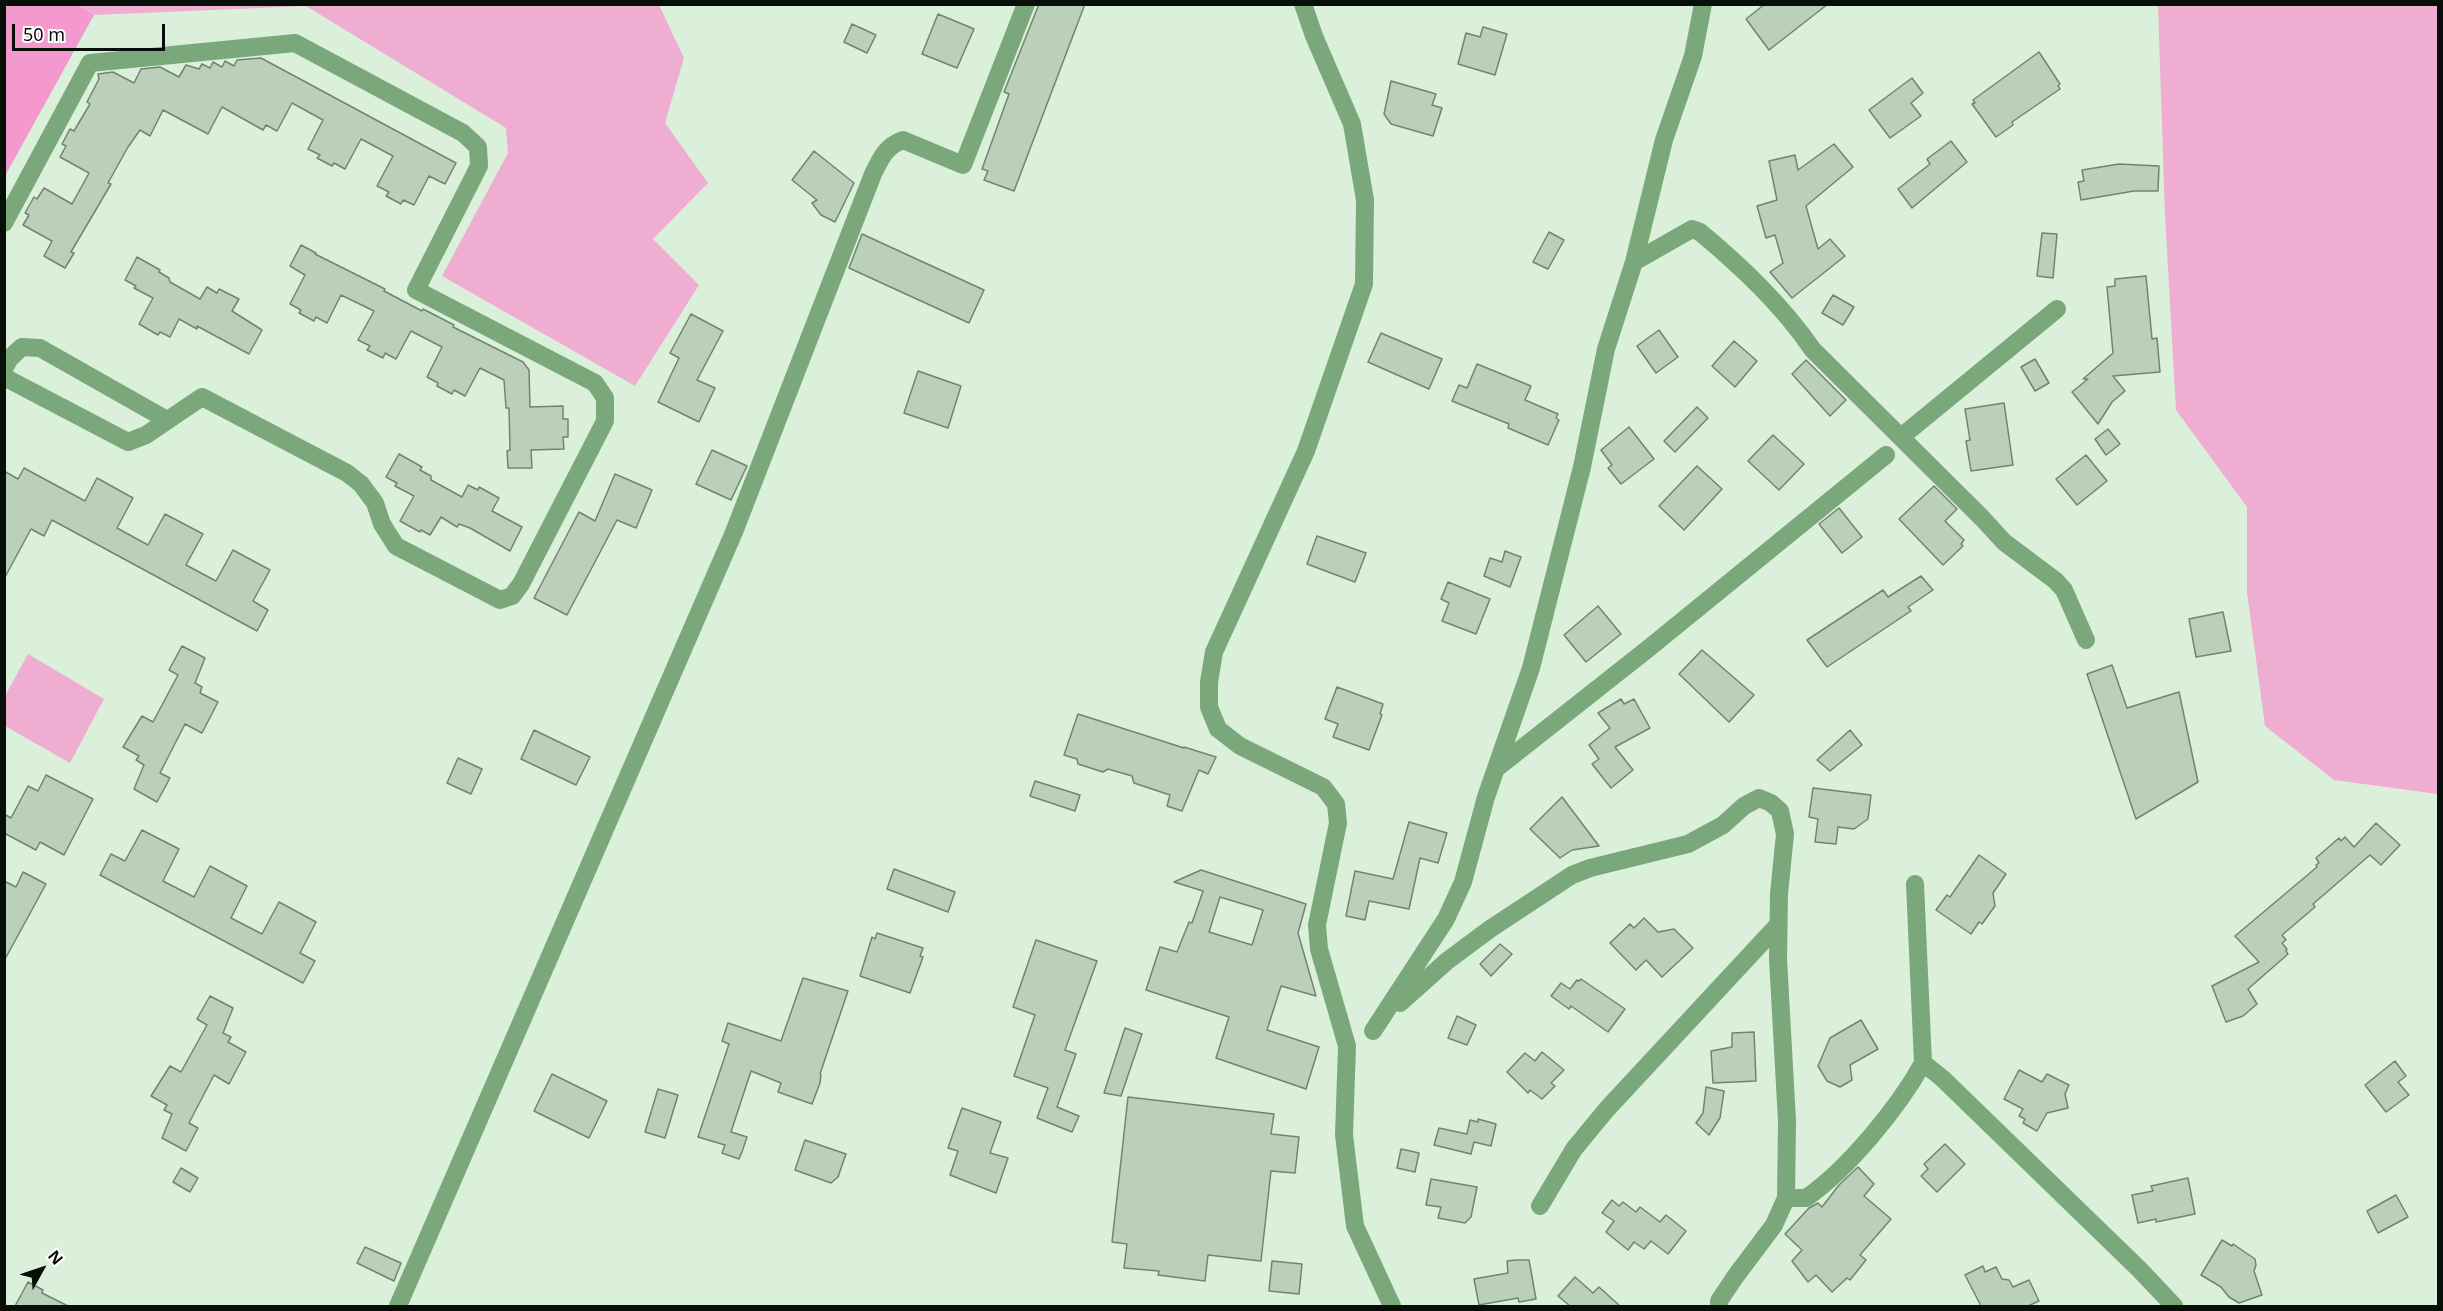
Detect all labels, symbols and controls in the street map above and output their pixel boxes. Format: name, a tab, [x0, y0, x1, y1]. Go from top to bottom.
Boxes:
scale bar	[15, 12, 168, 50]
text: 50 m	[23, 22, 65, 46]
north arrow	[12, 1239, 72, 1299]
text: N	[43, 1245, 68, 1269]

